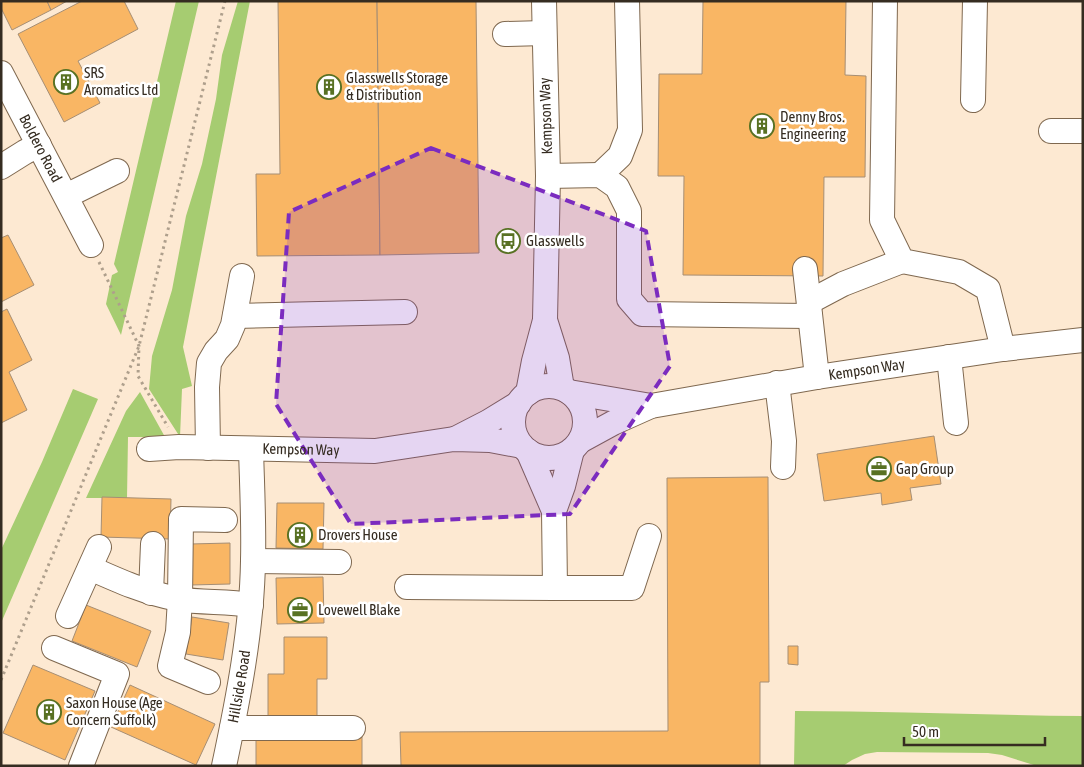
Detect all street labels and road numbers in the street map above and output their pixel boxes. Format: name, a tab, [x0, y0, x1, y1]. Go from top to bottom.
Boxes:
street label: Kempson Way	[536, 77, 555, 155]
street label: Boldero Road	[16, 111, 66, 185]
street label: Kempson Way	[827, 355, 906, 383]
street label: Kempson Way	[262, 440, 340, 458]
street label: Hillside Road	[224, 649, 253, 724]

